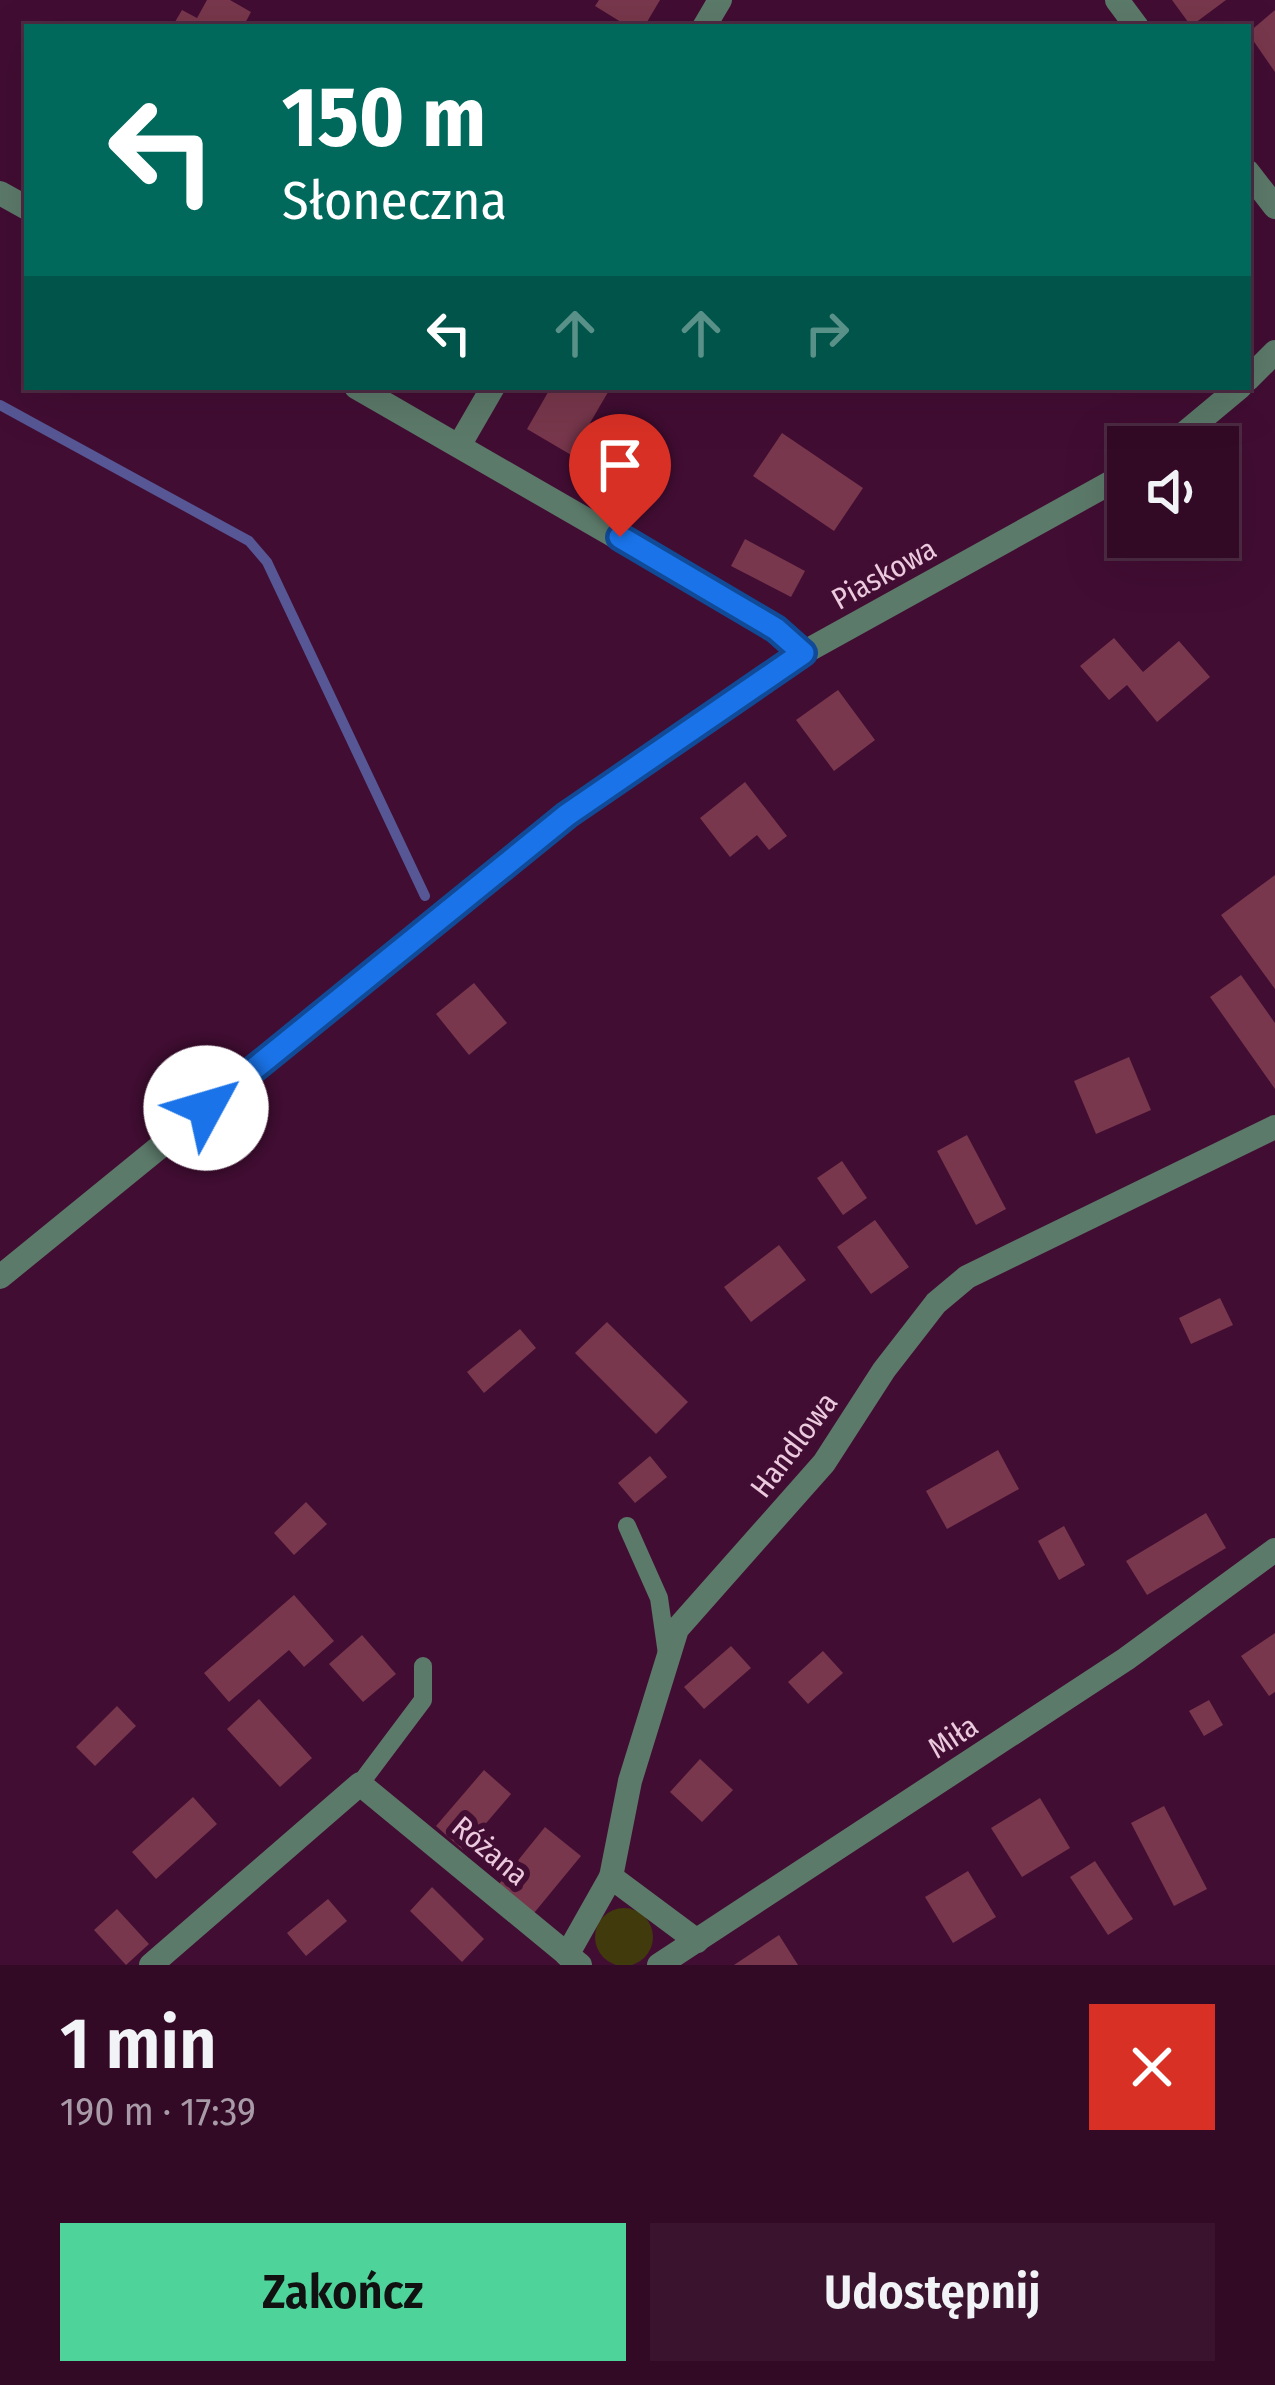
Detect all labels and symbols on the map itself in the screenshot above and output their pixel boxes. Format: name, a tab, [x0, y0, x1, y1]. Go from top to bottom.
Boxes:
pin	[569, 414, 671, 537]
street label: Piaskowa	[825, 531, 943, 617]
position arrow	[143, 1045, 269, 1171]
street label: Handlowa	[743, 1385, 845, 1505]
street label: Miła	[921, 1708, 985, 1766]
street label: Różana	[445, 1809, 535, 1893]

